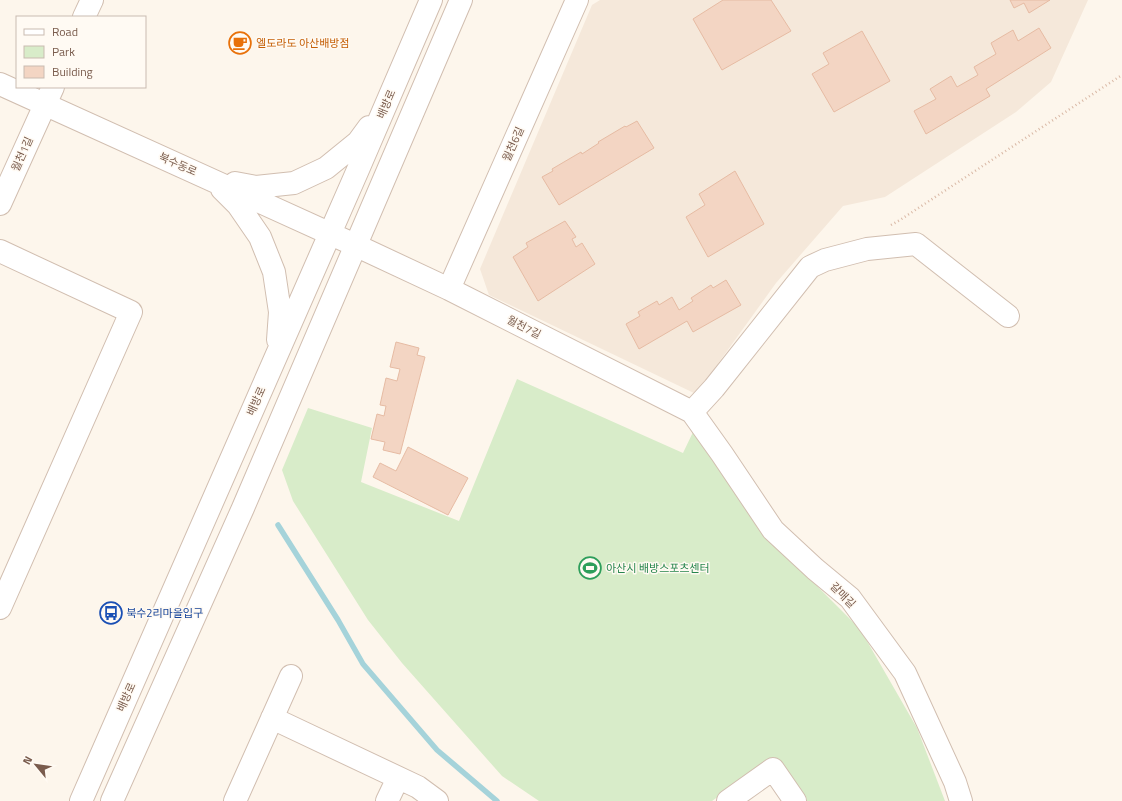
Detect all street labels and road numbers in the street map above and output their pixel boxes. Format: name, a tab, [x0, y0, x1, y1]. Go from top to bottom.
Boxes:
street label: 배방로	[373, 87, 399, 121]
street label: 월천6길	[498, 124, 528, 164]
street label: 월천1길	[7, 134, 37, 174]
street label: 북수동로	[156, 148, 200, 180]
street label: 월천7길	[504, 312, 544, 342]
street label: 배방로	[243, 384, 269, 418]
street label: 갈매길	[827, 579, 859, 611]
street label: 배방로	[113, 680, 139, 714]

